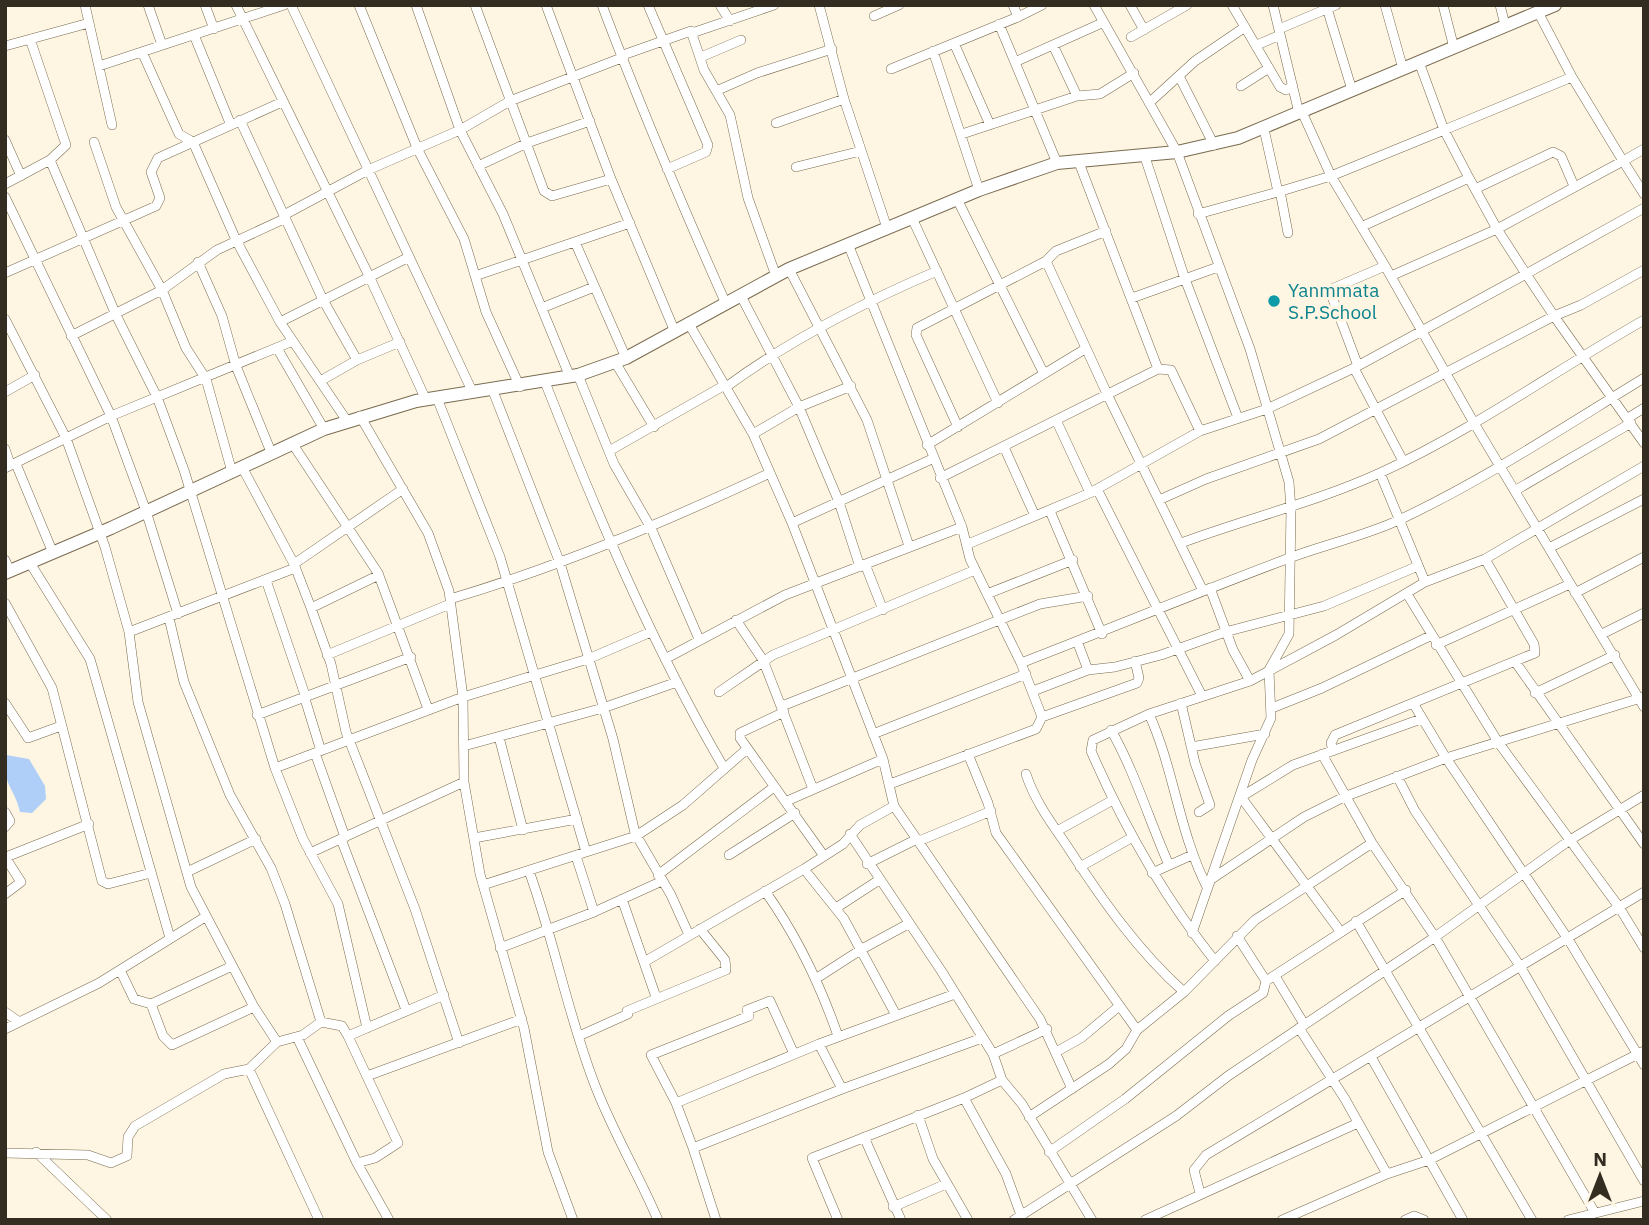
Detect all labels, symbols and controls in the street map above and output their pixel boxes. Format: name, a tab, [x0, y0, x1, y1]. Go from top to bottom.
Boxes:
place label: Yanmmata S.P.School	[1288, 278, 1379, 324]
marker: Yanmmata S.P.School	[1266, 293, 1282, 309]
north arrow	[1565, 1141, 1635, 1211]
text: N	[1593, 1147, 1607, 1171]

